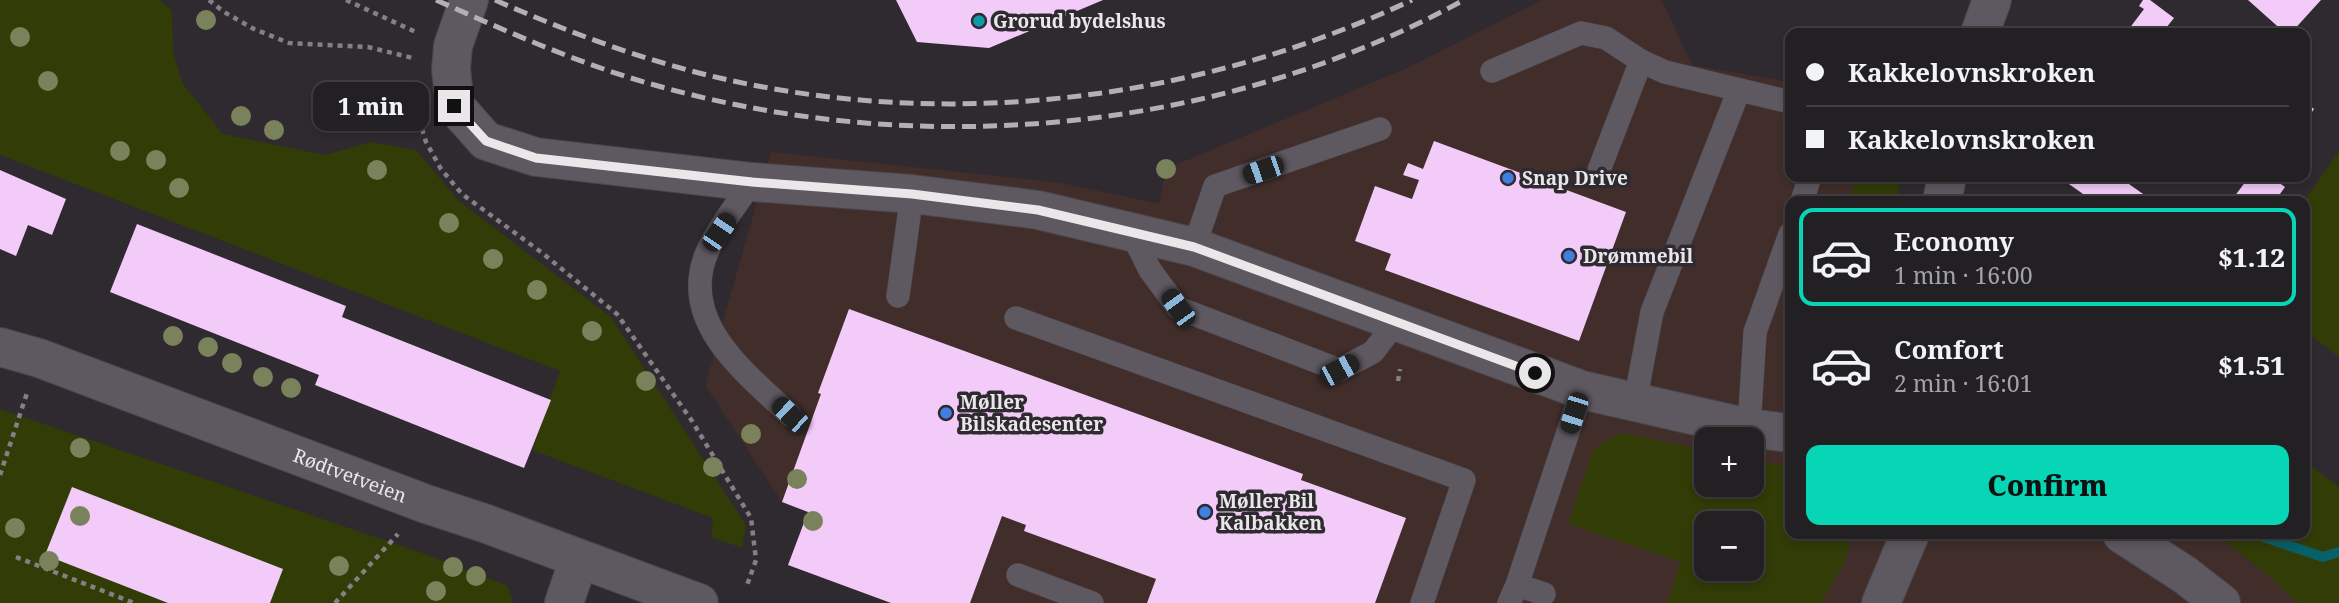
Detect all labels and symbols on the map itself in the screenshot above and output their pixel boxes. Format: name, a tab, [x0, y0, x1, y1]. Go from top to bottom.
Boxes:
place label: Grorud bydelshus	[993, 8, 1166, 34]
marker: Grorud bydelshus	[971, 13, 987, 29]
callout: 1 min	[314, 82, 430, 130]
route end	[438, 90, 470, 122]
car	[1240, 153, 1287, 187]
place label: Snap Drive	[1522, 165, 1628, 191]
marker: Snap Drive	[1500, 170, 1516, 186]
car	[699, 209, 740, 255]
place label: Drømmebil	[1583, 243, 1694, 269]
marker: Drømmebil	[1561, 248, 1577, 264]
car	[1158, 285, 1199, 331]
car	[1316, 351, 1363, 389]
route start	[1519, 357, 1551, 389]
place label: Møller Bilskadesenter	[960, 389, 1103, 437]
car	[1558, 390, 1591, 436]
car	[768, 393, 813, 437]
marker: Møller Bilskadesenter	[938, 405, 954, 421]
street label: Rødtvetveien	[290, 442, 411, 509]
place label: Møller Bil Kalbakken	[1219, 488, 1322, 536]
marker: Møller Bil Kalbakken	[1197, 504, 1213, 520]

